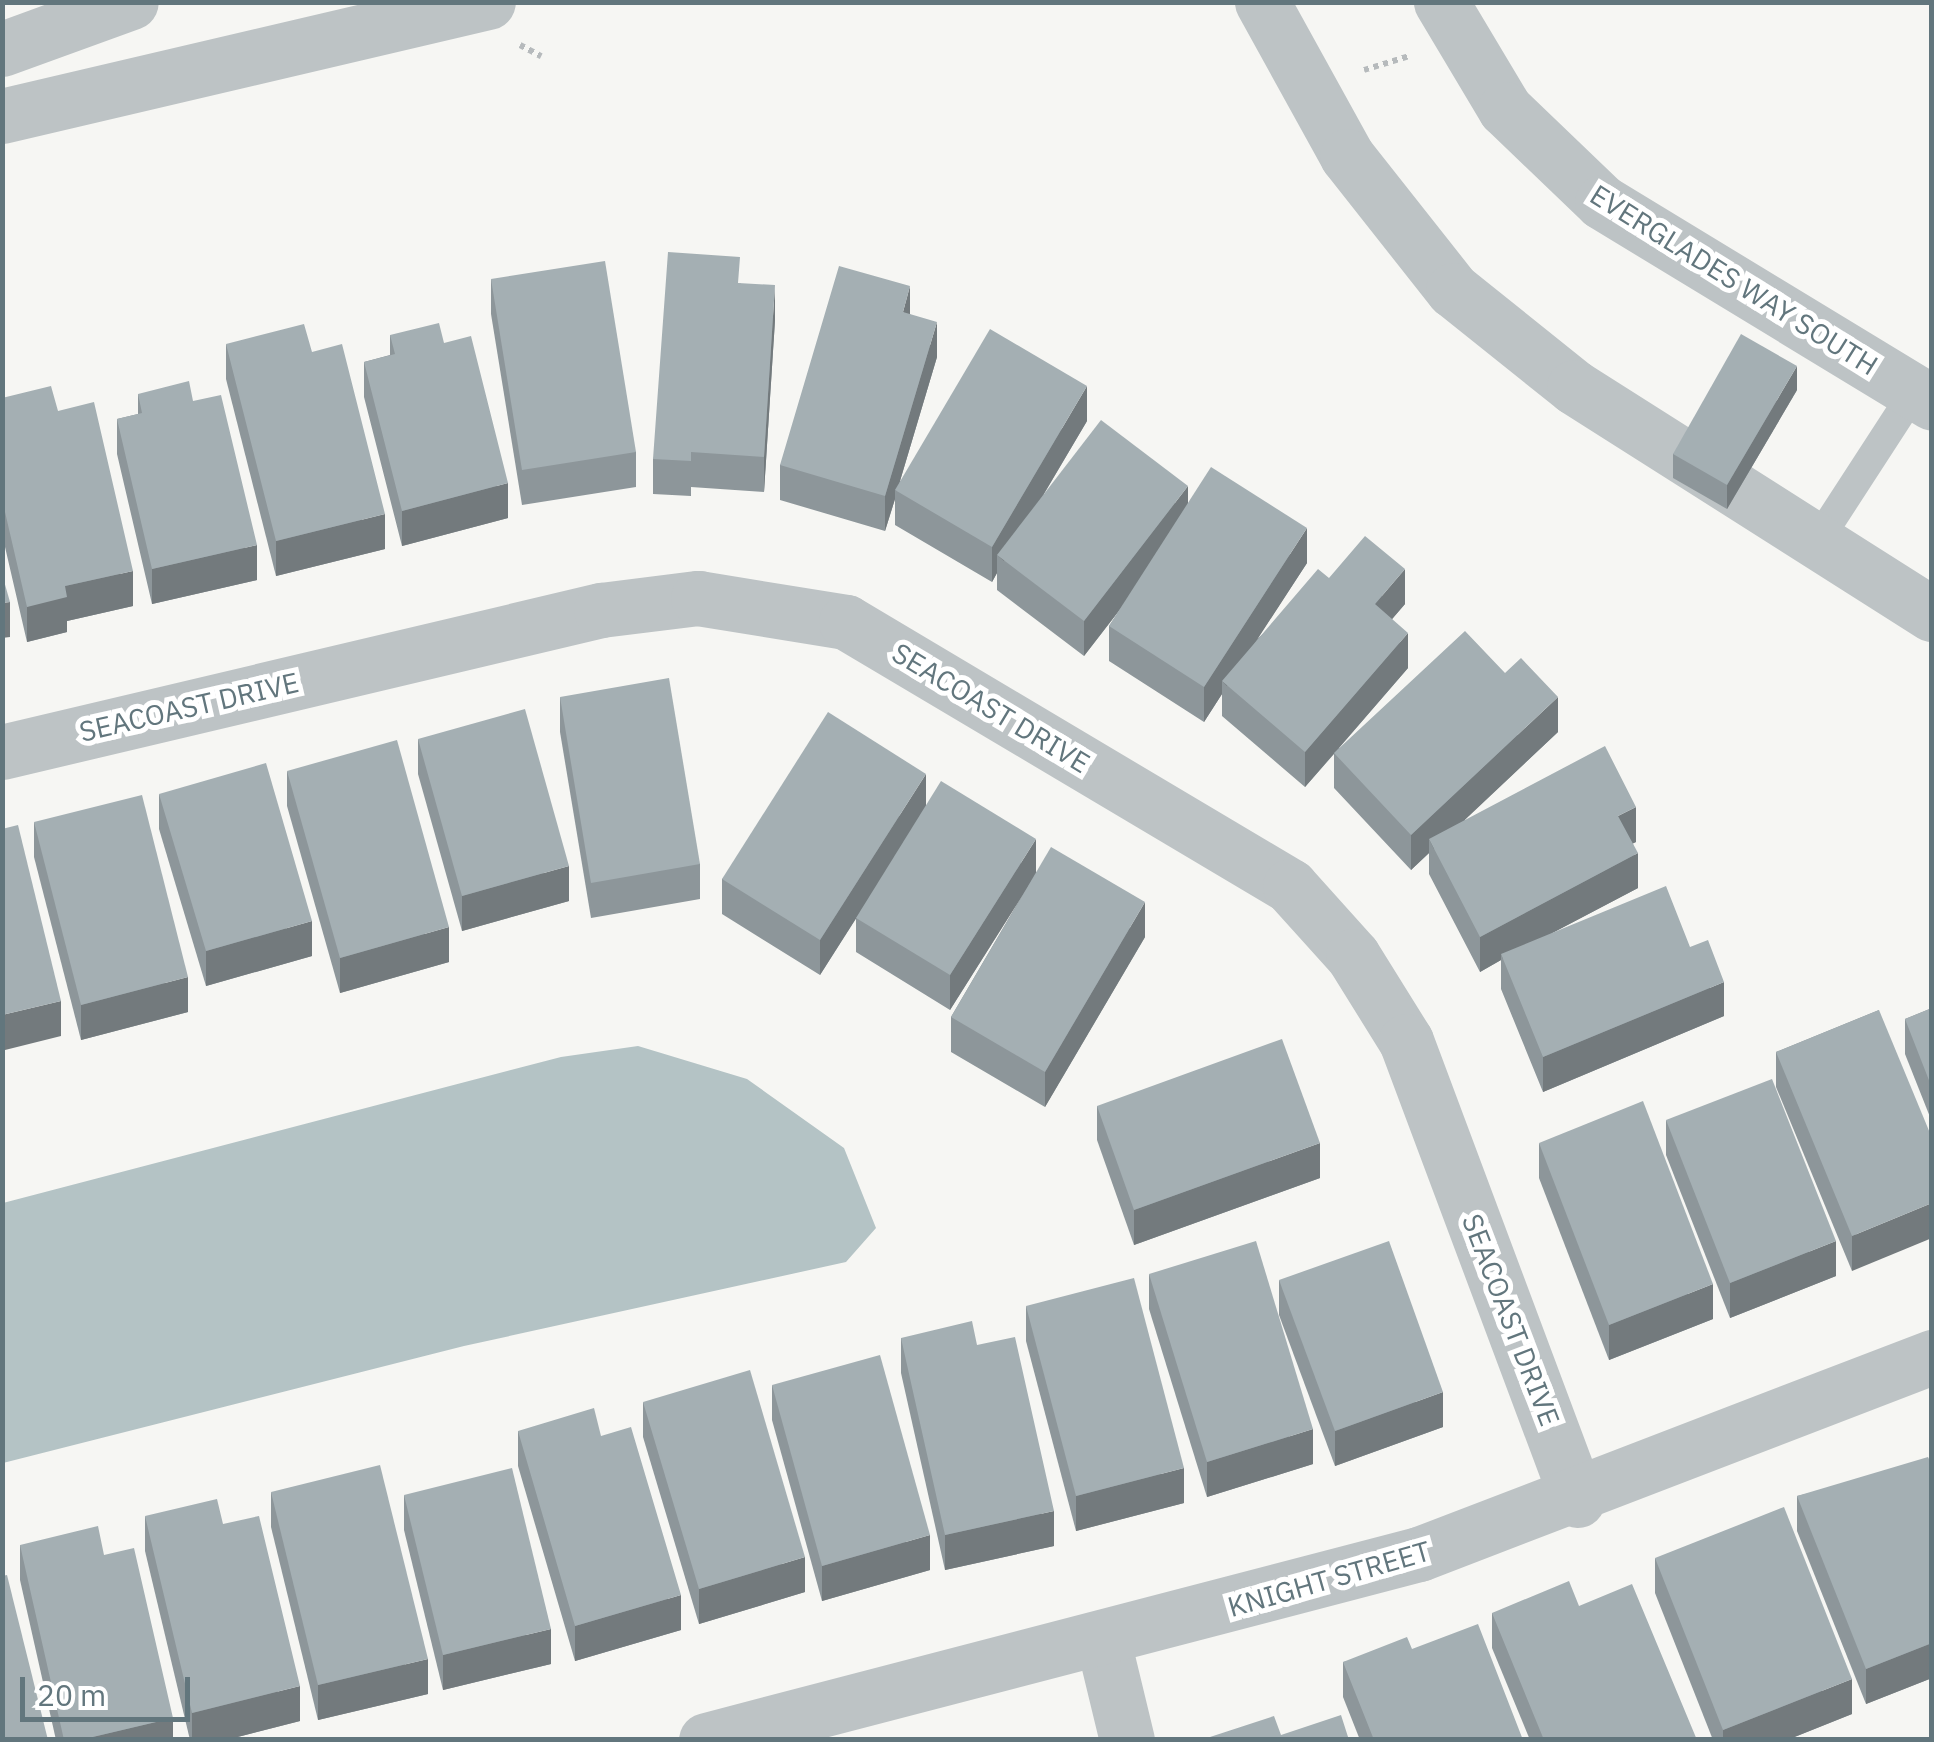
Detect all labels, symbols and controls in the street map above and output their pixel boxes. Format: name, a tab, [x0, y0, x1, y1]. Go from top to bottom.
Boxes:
street label: EVERGLADES WAY SOUTH	[1584, 178, 1884, 382]
street label: SEACOAST DRIVE	[886, 636, 1096, 780]
street label: SEACOAST DRIVE	[76, 665, 302, 749]
street label: SEACOAST DRIVE	[1455, 1209, 1567, 1431]
street label: KNIGHT STREET	[1224, 1534, 1434, 1624]
scale bar	[25, 1657, 195, 1719]
text: 20 m	[37, 1675, 106, 1714]

